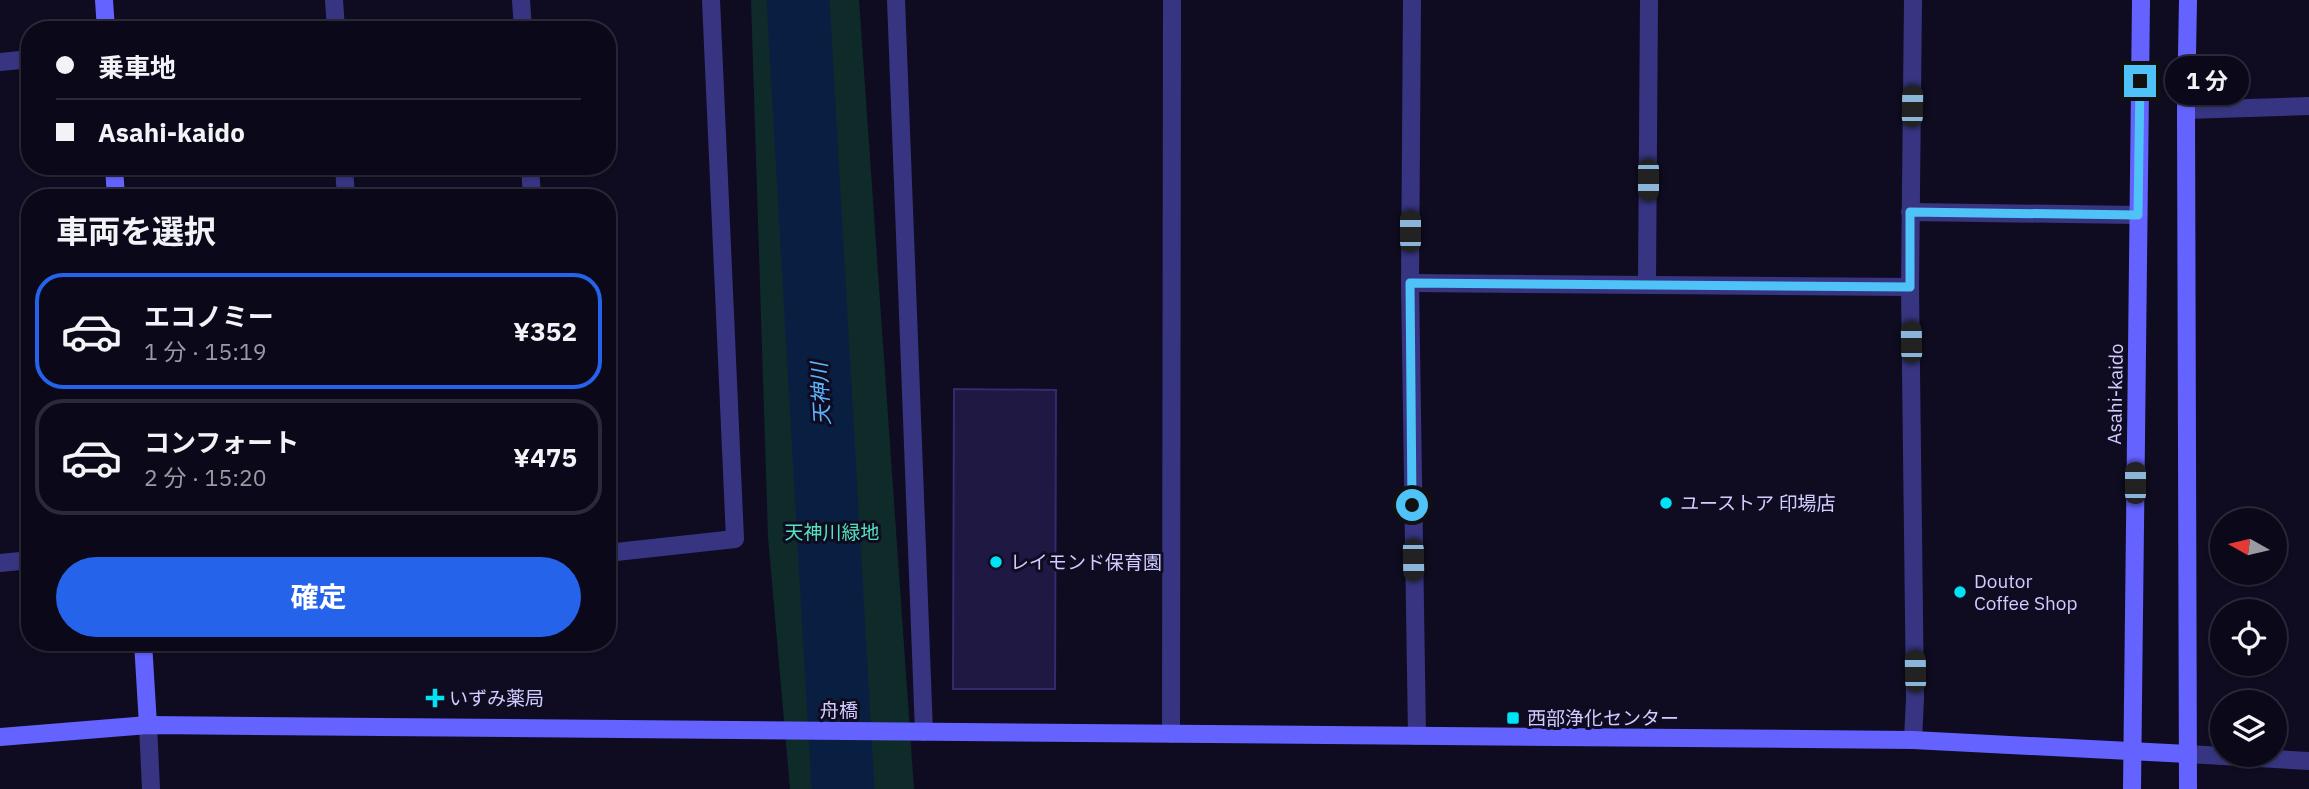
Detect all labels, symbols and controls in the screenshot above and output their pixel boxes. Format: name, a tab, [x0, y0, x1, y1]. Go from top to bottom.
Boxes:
text: 乗車地	[98, 50, 176, 84]
callout: 1 分	[2164, 56, 2248, 106]
route end	[2124, 65, 2156, 97]
text: 1 分	[2186, 65, 2228, 95]
car	[1902, 85, 1923, 127]
text: Asahi-kaido	[98, 115, 245, 149]
car	[1638, 159, 1659, 201]
text: 車両を選択	[56, 210, 216, 252]
car	[1400, 210, 1421, 252]
text: エコノミー	[144, 299, 274, 333]
icon: car	[60, 300, 123, 363]
text: ¥352	[513, 314, 577, 348]
car	[1901, 321, 1922, 363]
text: 1 分 · 15:19	[144, 336, 267, 366]
street label: Asahi-kaido	[2102, 343, 2128, 445]
water label: 天神川	[804, 360, 836, 426]
text: コンフォート	[144, 425, 299, 459]
icon: car	[60, 426, 123, 489]
text: ¥475	[513, 440, 577, 474]
text: 2 分 · 15:20	[144, 462, 267, 492]
car	[2125, 462, 2146, 504]
route start	[1396, 489, 1428, 521]
place label: ユーストア 印場店	[1680, 491, 1836, 515]
marker: ユーストア 印場店	[1658, 495, 1674, 511]
north arrow	[2210, 508, 2287, 584]
map controls	[2210, 508, 2287, 767]
park label: 天神川緑地	[784, 520, 880, 544]
car	[1403, 539, 1424, 581]
place label: レイモンド保育園	[1010, 550, 1162, 574]
marker: レイモンド保育園	[988, 554, 1004, 570]
button: 確定	[56, 557, 581, 637]
place label: Doutor Coffee Shop	[1974, 569, 2077, 615]
marker: Doutor Coffee Shop	[1952, 584, 1968, 600]
button: locate	[2210, 599, 2287, 676]
car	[1905, 650, 1926, 692]
place label: いずみ薬局	[449, 686, 544, 710]
marker: いずみ薬局	[427, 690, 443, 706]
button: layers	[2210, 690, 2287, 767]
street label: 舟橋	[820, 698, 858, 722]
place label: 西部浄化センター	[1527, 706, 1679, 730]
marker: 西部浄化センター	[1505, 710, 1521, 726]

